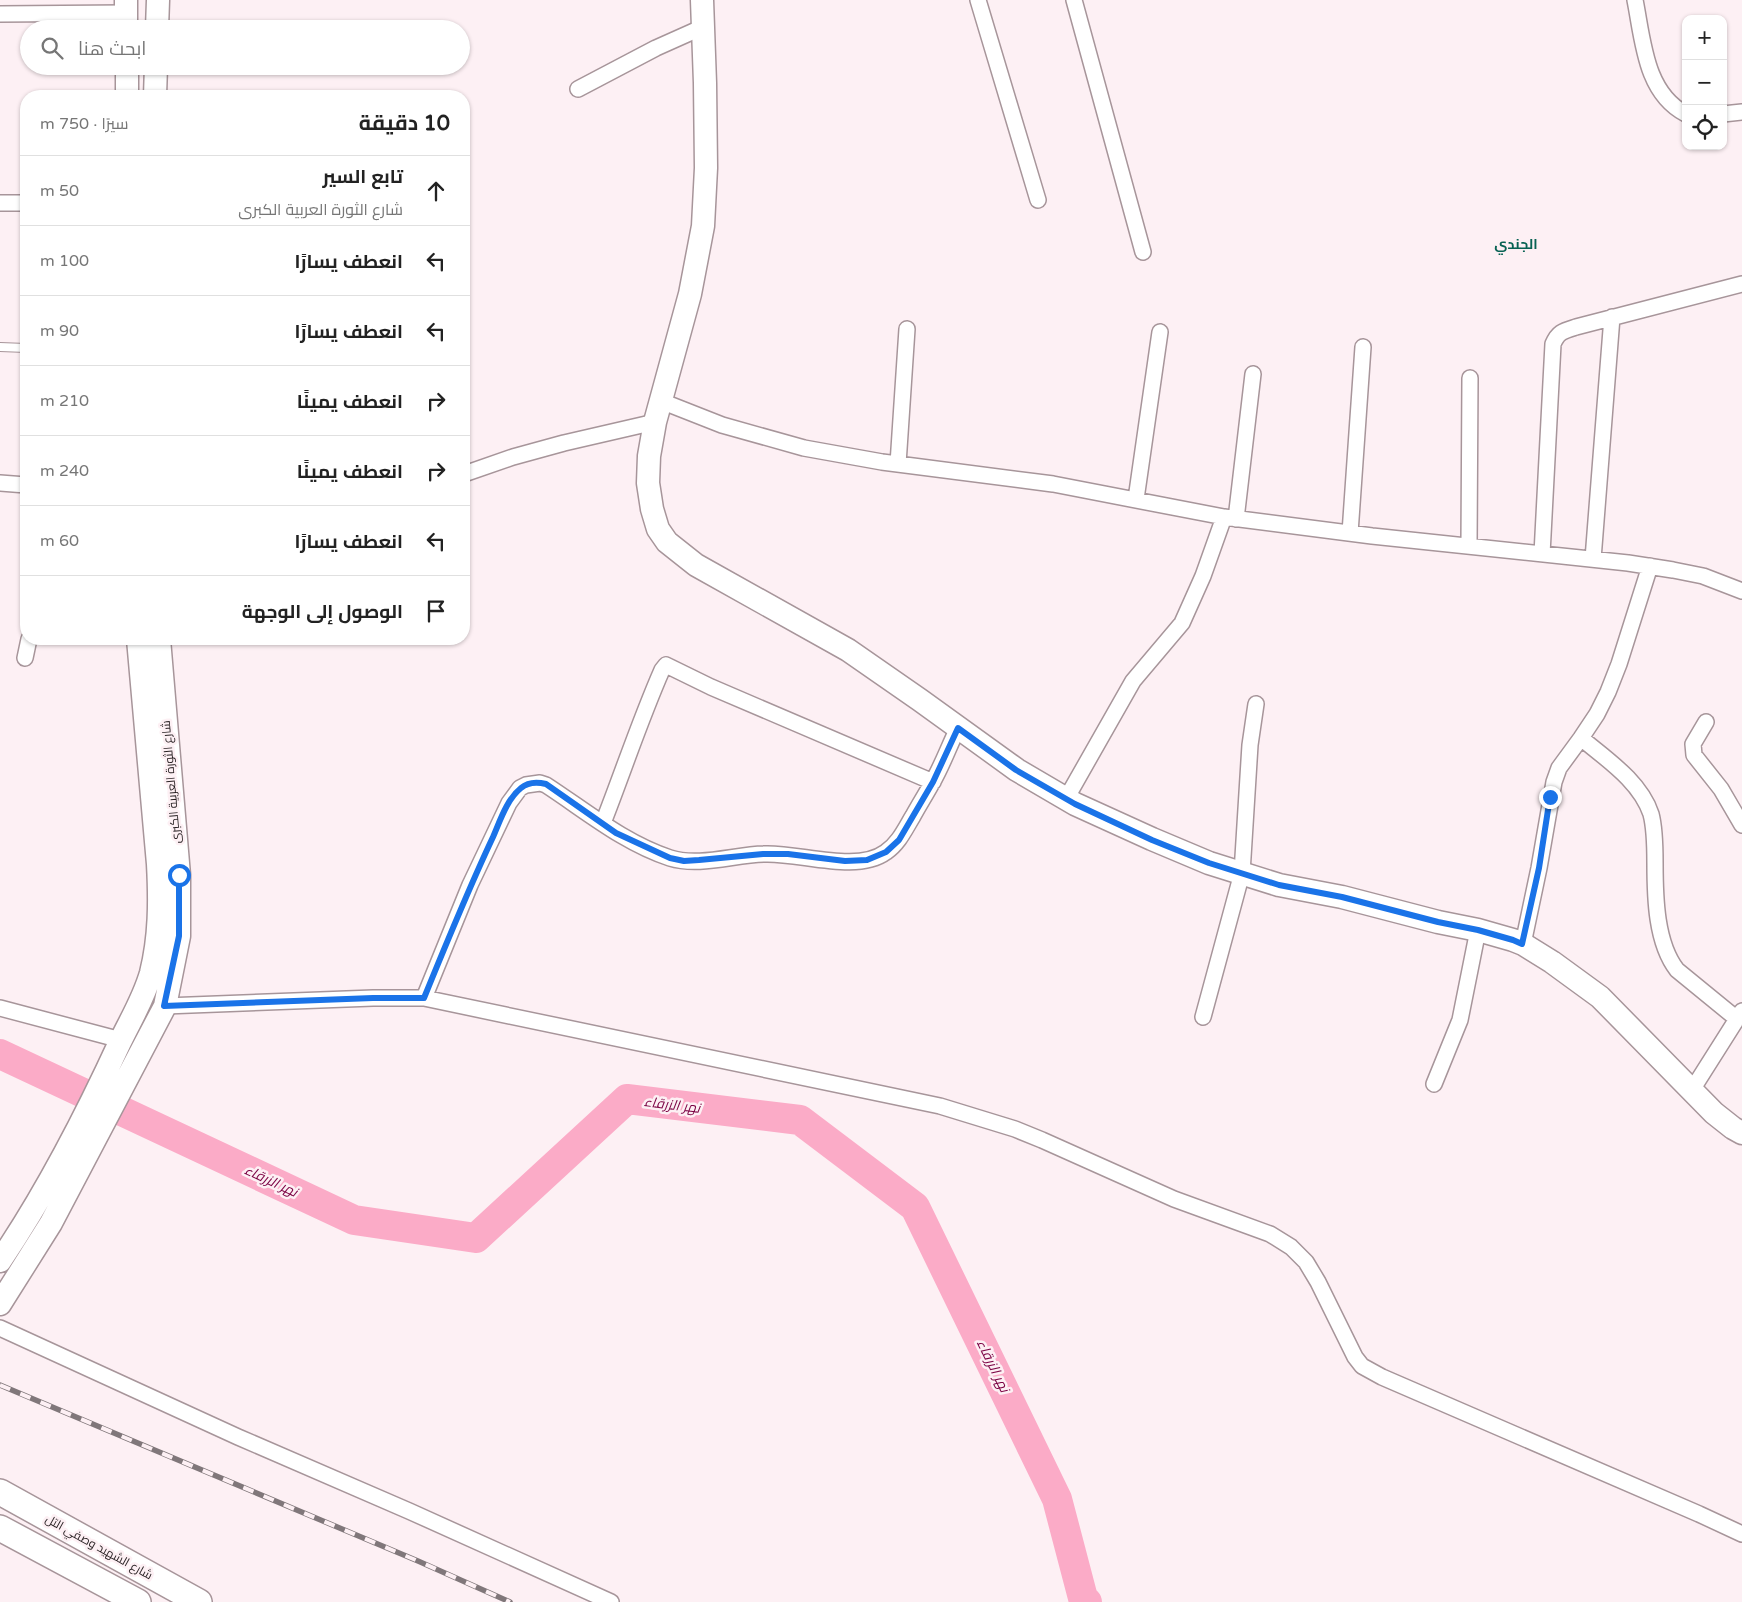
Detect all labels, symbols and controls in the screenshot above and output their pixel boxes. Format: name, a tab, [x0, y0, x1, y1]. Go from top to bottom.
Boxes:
map controls	[1682, 15, 1727, 150]
button: +	[1682, 15, 1727, 60]
search box	[20, 20, 470, 75]
icon: search	[38, 34, 66, 62]
text: ابحث هنا	[78, 38, 146, 60]
button: −	[1682, 60, 1727, 105]
button: locate	[1682, 105, 1727, 150]
text: 10 دقيقة	[359, 111, 450, 136]
text: سيرًا · 750 m	[40, 114, 129, 134]
text: تابع السير	[323, 166, 403, 188]
icon: ahead	[422, 177, 450, 205]
text: 50 m	[40, 181, 79, 201]
text: شارع الثورة العربية الكبرى	[238, 200, 403, 220]
district label: الجندي	[1494, 236, 1538, 255]
icon: left	[422, 247, 450, 275]
text: 100 m	[40, 251, 89, 271]
text: انعطف يسارًا	[294, 251, 403, 273]
icon: left	[422, 317, 450, 345]
text: 90 m	[40, 321, 79, 341]
text: انعطف يسارًا	[294, 321, 403, 343]
icon: right	[422, 387, 450, 415]
text: 210 m	[40, 391, 89, 411]
text: انعطف يمينًا	[297, 391, 403, 413]
icon: right	[422, 457, 450, 485]
text: 240 m	[40, 461, 89, 481]
text: انعطف يمينًا	[297, 461, 403, 483]
icon: left	[422, 527, 450, 555]
text: 60 m	[40, 531, 79, 551]
text: انعطف يسارًا	[294, 531, 403, 553]
icon: arrive	[422, 597, 450, 625]
text: الوصول إلى الوجهة	[242, 601, 403, 623]
street label: شارع الثورة العربية الكبرى	[159, 720, 184, 844]
route end	[1539, 786, 1562, 809]
route start	[168, 864, 191, 887]
water label: نهر الزرقاء	[643, 1093, 702, 1117]
water label: نهر الزرقاء	[242, 1161, 301, 1201]
water label: نهر الزرقاء	[973, 1337, 1014, 1396]
street label: شارع الشهيد وصفي التل	[41, 1512, 155, 1585]

